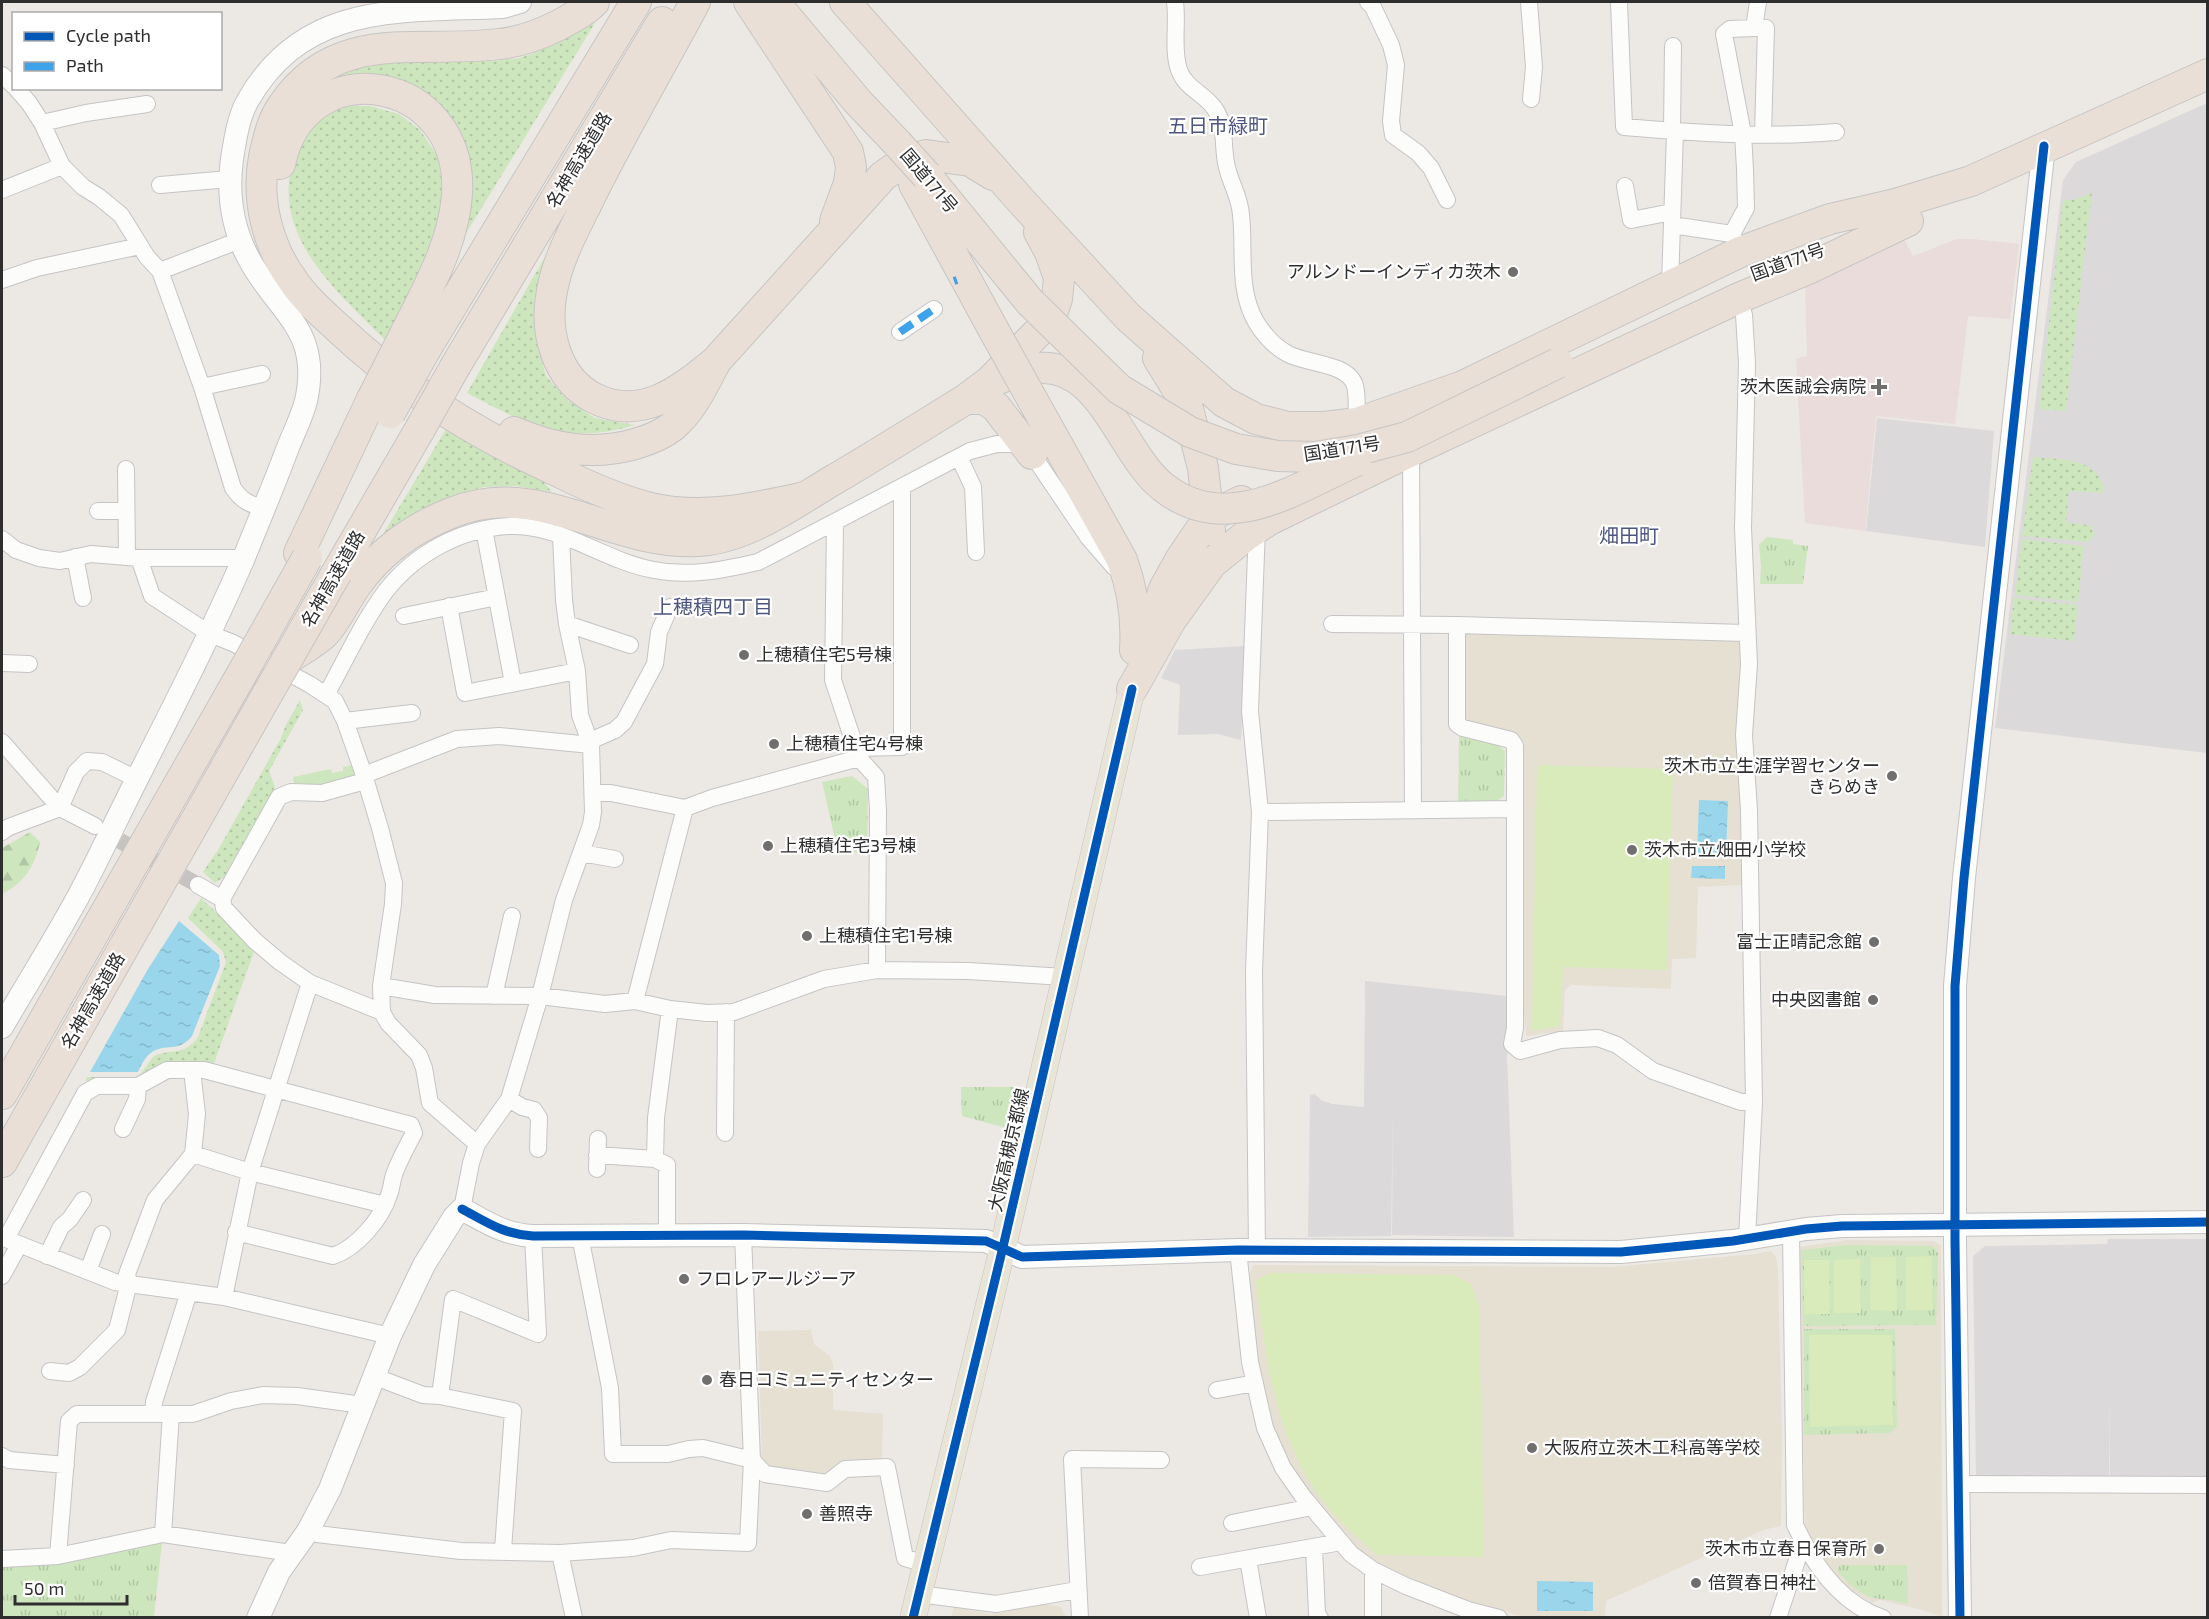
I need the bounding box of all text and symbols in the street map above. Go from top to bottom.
legend [12,12,222,90]
text: Cycle path [66,24,151,46]
text: Path [66,54,104,76]
street label: 名神高速道路 [541,108,615,211]
district label: 五日市緑町 [1168,113,1268,137]
street label: 国道171号 [896,144,963,217]
street label: 国道171号 [1747,237,1828,285]
place label: アルンドーインディカ茨木 [1287,260,1501,282]
marker: アルンドーインディカ茨木 [1506,265,1520,279]
place label: 茨木医誠会病院 [1740,375,1866,397]
marker: 茨木医誠会病院 [1870,378,1888,396]
street label: 国道171号 [1302,431,1382,465]
district label: 畑田町 [1599,523,1659,547]
street label: 名神高速道路 [296,526,369,631]
district label: 上穂積四丁目 [653,594,773,618]
place label: 上穂積住宅5号棟 [756,643,892,665]
marker: 上穂積住宅5号棟 [737,648,751,662]
place label: 上穂積住宅4号棟 [786,732,923,754]
marker: 上穂積住宅4号棟 [767,737,781,751]
place label: 茨木市立生涯学習センター きらめき [1664,754,1880,797]
marker: 茨木市立生涯学習センター きらめき [1885,769,1899,783]
place label: 上穂積住宅3号棟 [780,834,916,856]
place label: 茨木市立畑田小学校 [1644,838,1806,860]
marker: 上穂積住宅3号棟 [761,839,775,853]
marker: 茨木市立畑田小学校 [1625,843,1639,857]
place label: 上穂積住宅1号棟 [819,924,952,946]
marker: 上穂積住宅1号棟 [800,929,814,943]
place label: 富士正晴記念館 [1736,930,1862,952]
marker: 富士正晴記念館 [1867,935,1881,949]
street label: 名神高速道路 [56,948,129,1053]
place label: 中央図書館 [1771,988,1861,1010]
marker: 中央図書館 [1866,993,1880,1007]
street label: 大阪高槻京都線 [983,1086,1033,1214]
place label: フロレアールジーア [696,1267,856,1289]
marker: フロレアールジーア [677,1272,691,1286]
place label: 春日コミュニティセンター [719,1368,934,1390]
marker: 春日コミュニティセンター [700,1373,714,1387]
place label: 大阪府立茨木工科高等学校 [1544,1436,1760,1458]
marker: 大阪府立茨木工科高等学校 [1525,1441,1539,1455]
place label: 善照寺 [819,1502,873,1524]
marker: 善照寺 [800,1507,814,1521]
place label: 茨木市立春日保育所 [1705,1537,1867,1559]
marker: 茨木市立春日保育所 [1872,1542,1886,1556]
scale bar [15,1568,128,1606]
place label: 倍賀春日神社 [1708,1571,1816,1593]
marker: 倍賀春日神社 [1689,1576,1703,1590]
text: 50 m [24,1577,64,1599]

